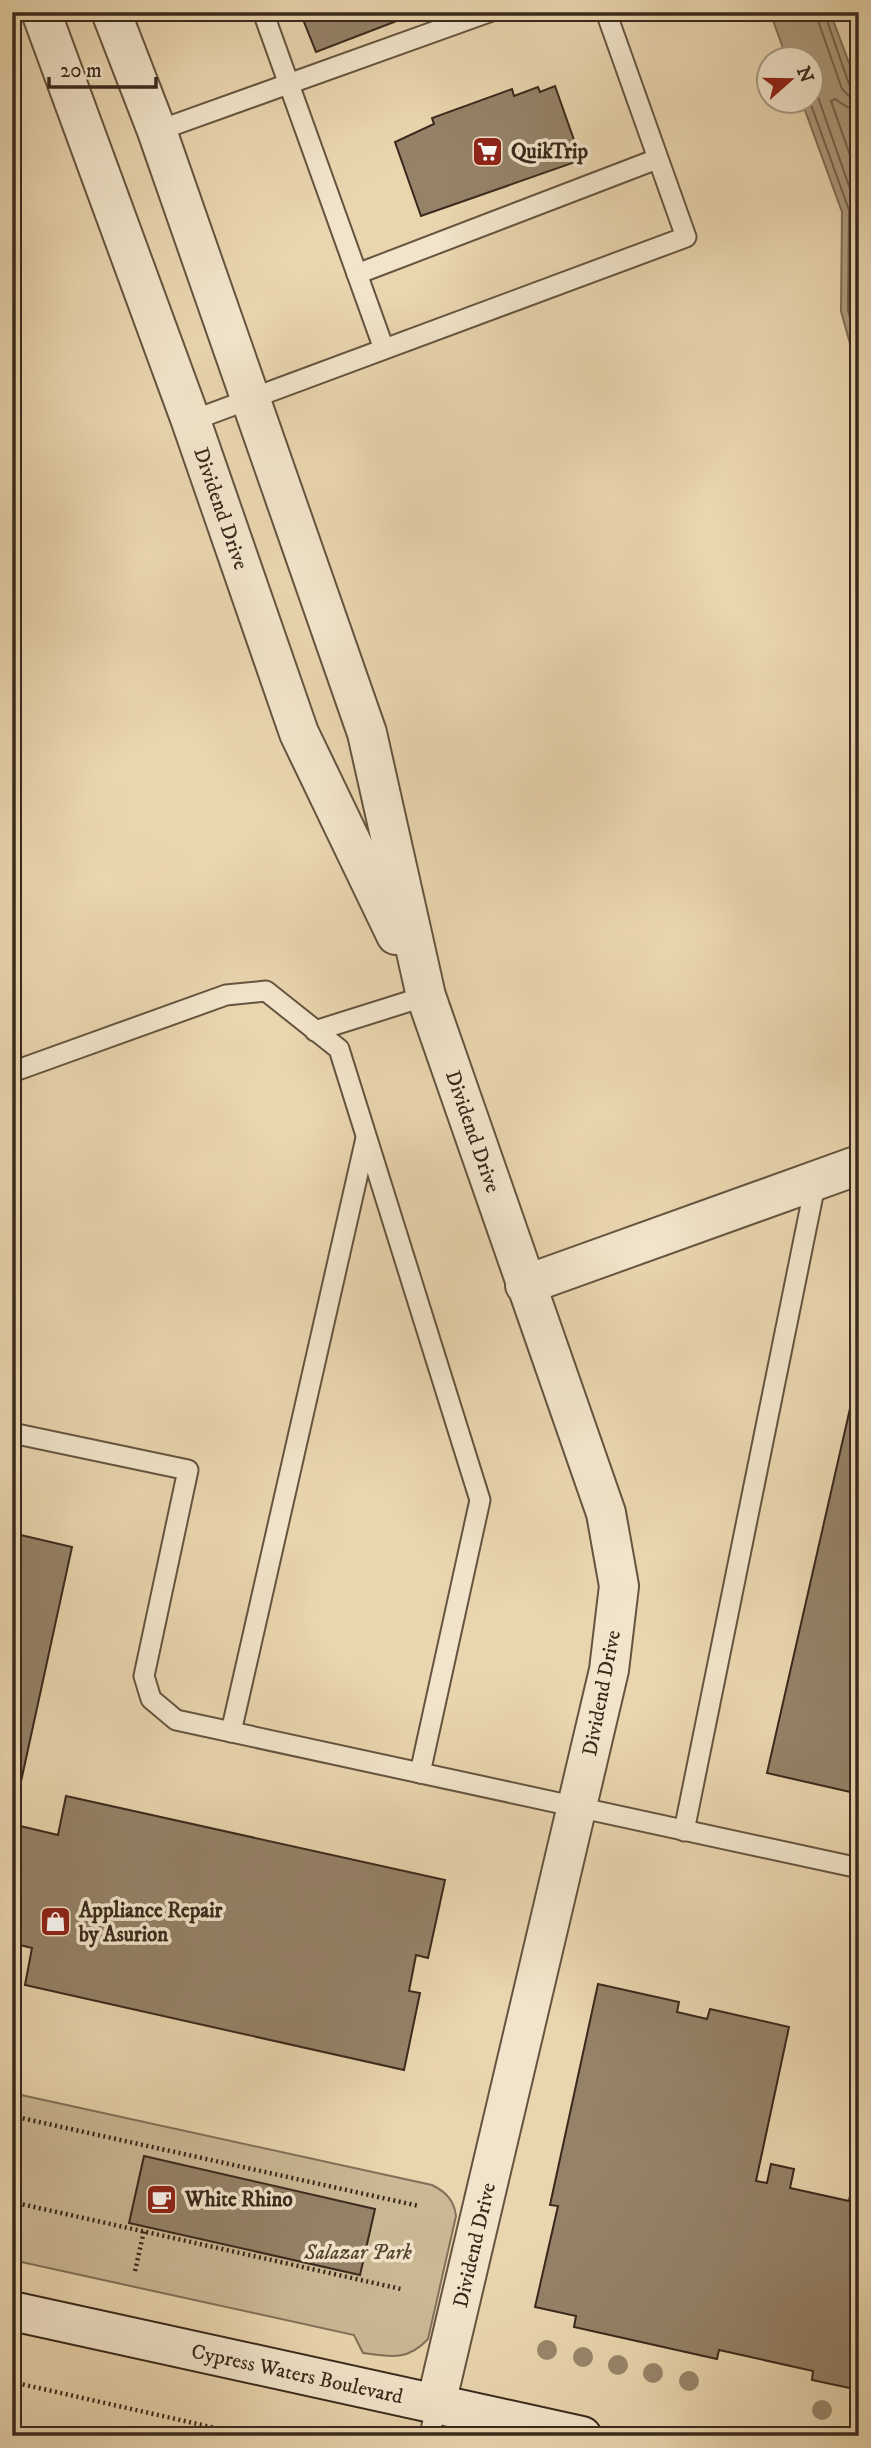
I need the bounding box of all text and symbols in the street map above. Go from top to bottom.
scale bar [49,46,156,90]
north arrow [756,46,826,116]
text: 20 m [60,58,102,84]
text: N [791,63,818,86]
supermarket icon: QuikTrip [471,134,505,168]
place label: QuikTrip [511,139,589,165]
street label: Dividend Drive [187,444,254,573]
street label: Dividend Drive [439,1067,506,1197]
street label: Dividend Drive [577,1628,627,1758]
place label: Appliance Repair by Asurion [78,1898,224,1948]
shop icon: Appliance Repair by Asurion [39,1905,73,1939]
street label: Dividend Drive [448,2180,502,2310]
cafe icon: White Rhino [145,2182,179,2216]
place label: White Rhino [184,2187,293,2213]
park label: Salazar Park [303,2240,412,2266]
street label: Cypress Waters Boulevard [189,2339,406,2410]

